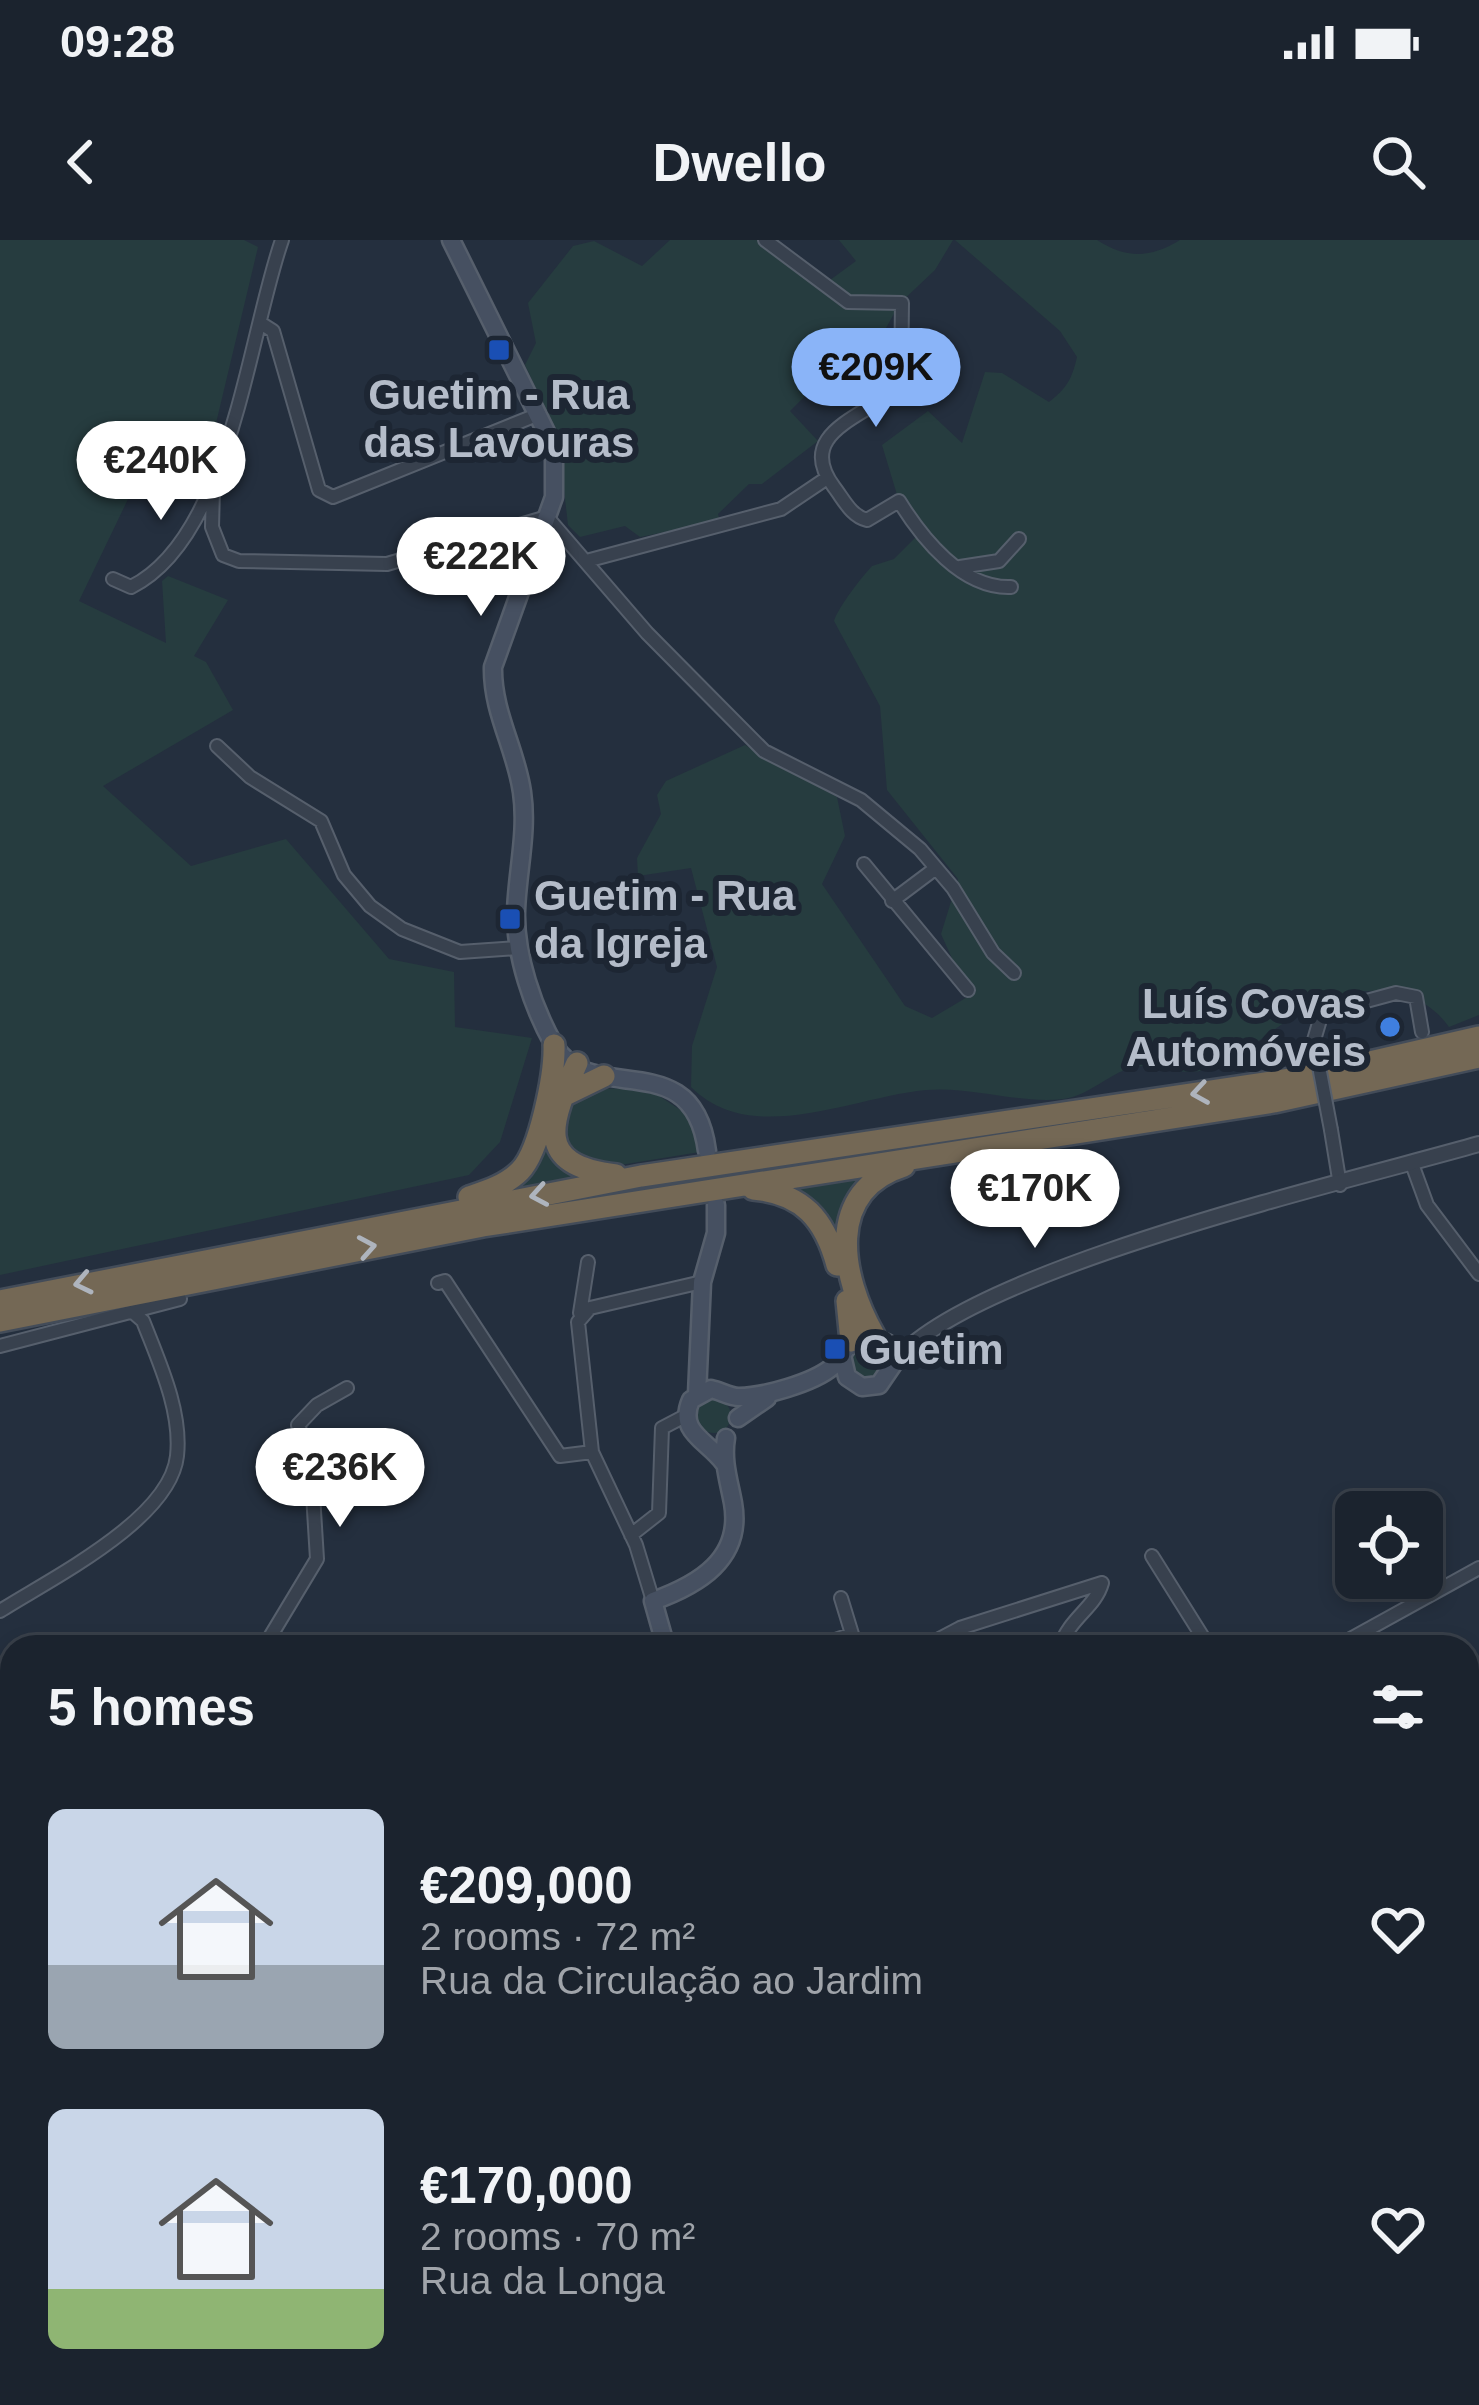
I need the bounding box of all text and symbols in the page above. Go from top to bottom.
text: 09:28 [60,16,175,67]
icon: back [48,129,114,195]
icon: search [1365,129,1431,195]
text: Dwello [652,132,827,192]
pin: €209K [792,328,960,430]
marker: Guetim - Rua das Lavouras [486,337,512,363]
text: €209K [819,345,933,388]
place label: Guetim - Rua das Lavouras [364,371,634,466]
pin: €240K [77,421,245,523]
text: €240K [104,438,218,481]
pin: €222K [397,517,565,619]
text: €222K [424,534,538,577]
place label: Guetim - Rua da Igreja [534,872,796,967]
marker: Guetim - Rua da Igreja [497,906,523,932]
place label: Luís Covas Automóveis [1126,980,1366,1075]
marker: Luís Covas Automóveis [1377,1014,1403,1040]
one-way arrow [1190,1079,1210,1105]
pin: €170K [951,1149,1119,1251]
text: €170K [978,1166,1092,1209]
one-way arrow [529,1182,549,1207]
one-way arrow [357,1235,377,1260]
one-way arrow [73,1269,93,1295]
place label: Guetim [859,1326,1004,1373]
marker: Guetim [822,1336,848,1362]
pin: €236K [256,1428,424,1530]
text: €236K [283,1445,397,1488]
map controls [1335,1491,1443,1599]
button: locate [1335,1491,1443,1599]
icon: filters [1365,1674,1431,1740]
text: 5 homes [48,1679,255,1736]
icon: home [144,1857,288,2001]
text: €209,000 [420,1857,633,1914]
icon: heart [1365,1896,1431,1962]
text: 2 rooms · 72 m² [420,1915,695,1958]
text: Rua da Circulação ao Jardim [420,1959,923,2002]
icon: home [144,2157,288,2301]
text: €170,000 [420,2157,633,2214]
icon: heart [1365,2196,1431,2262]
text: 2 rooms · 70 m² [420,2215,695,2258]
text: Rua da Longa [420,2259,665,2302]

